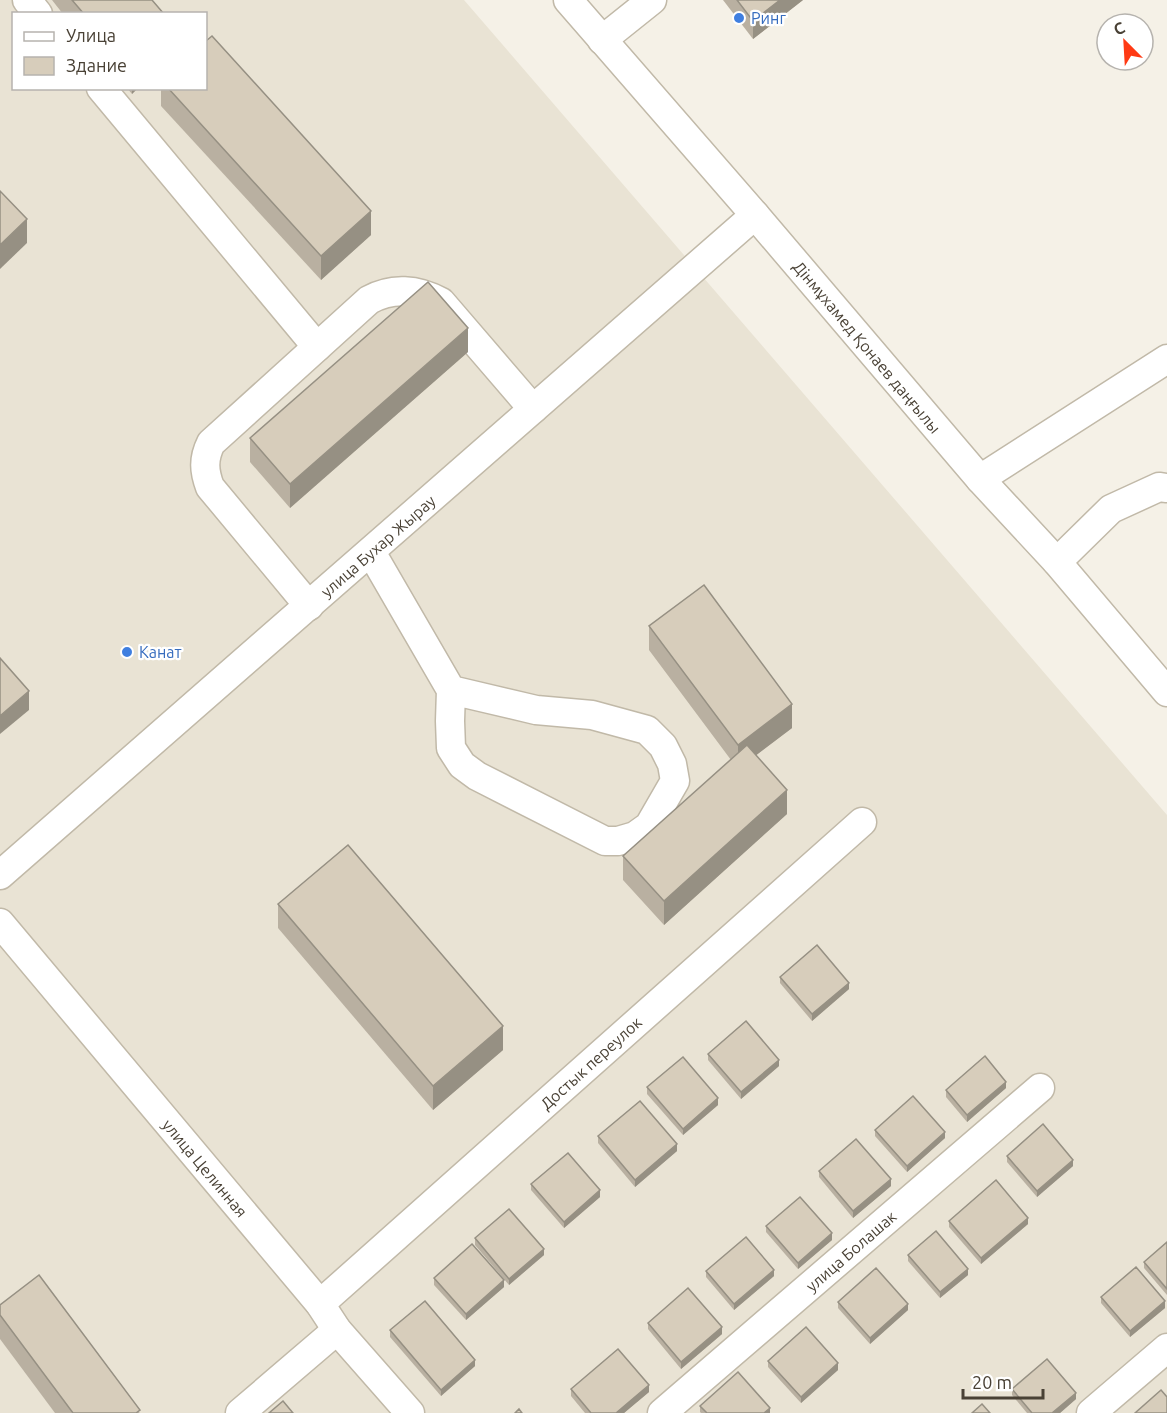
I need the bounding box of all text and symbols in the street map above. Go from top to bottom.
place label: Ринг [751,9,786,27]
marker: Ринг [732,11,746,25]
legend [12,12,207,90]
north arrow [1095,12,1155,72]
text: С [1111,18,1127,39]
text: Улица [66,25,116,45]
text: Здание [66,55,127,75]
street label: Дінмұхамед Қонаев даңғылы [790,257,944,437]
street label: улица Бухар Жырау [317,491,439,601]
place label: Канат [139,643,182,661]
marker: Канат [120,645,134,659]
street label: Достык переулок [537,1013,645,1113]
street label: улица Целинная [159,1116,251,1220]
street label: улица Болашак [802,1207,900,1295]
scale bar [963,1362,1042,1400]
text: 20 m [972,1372,1012,1392]

